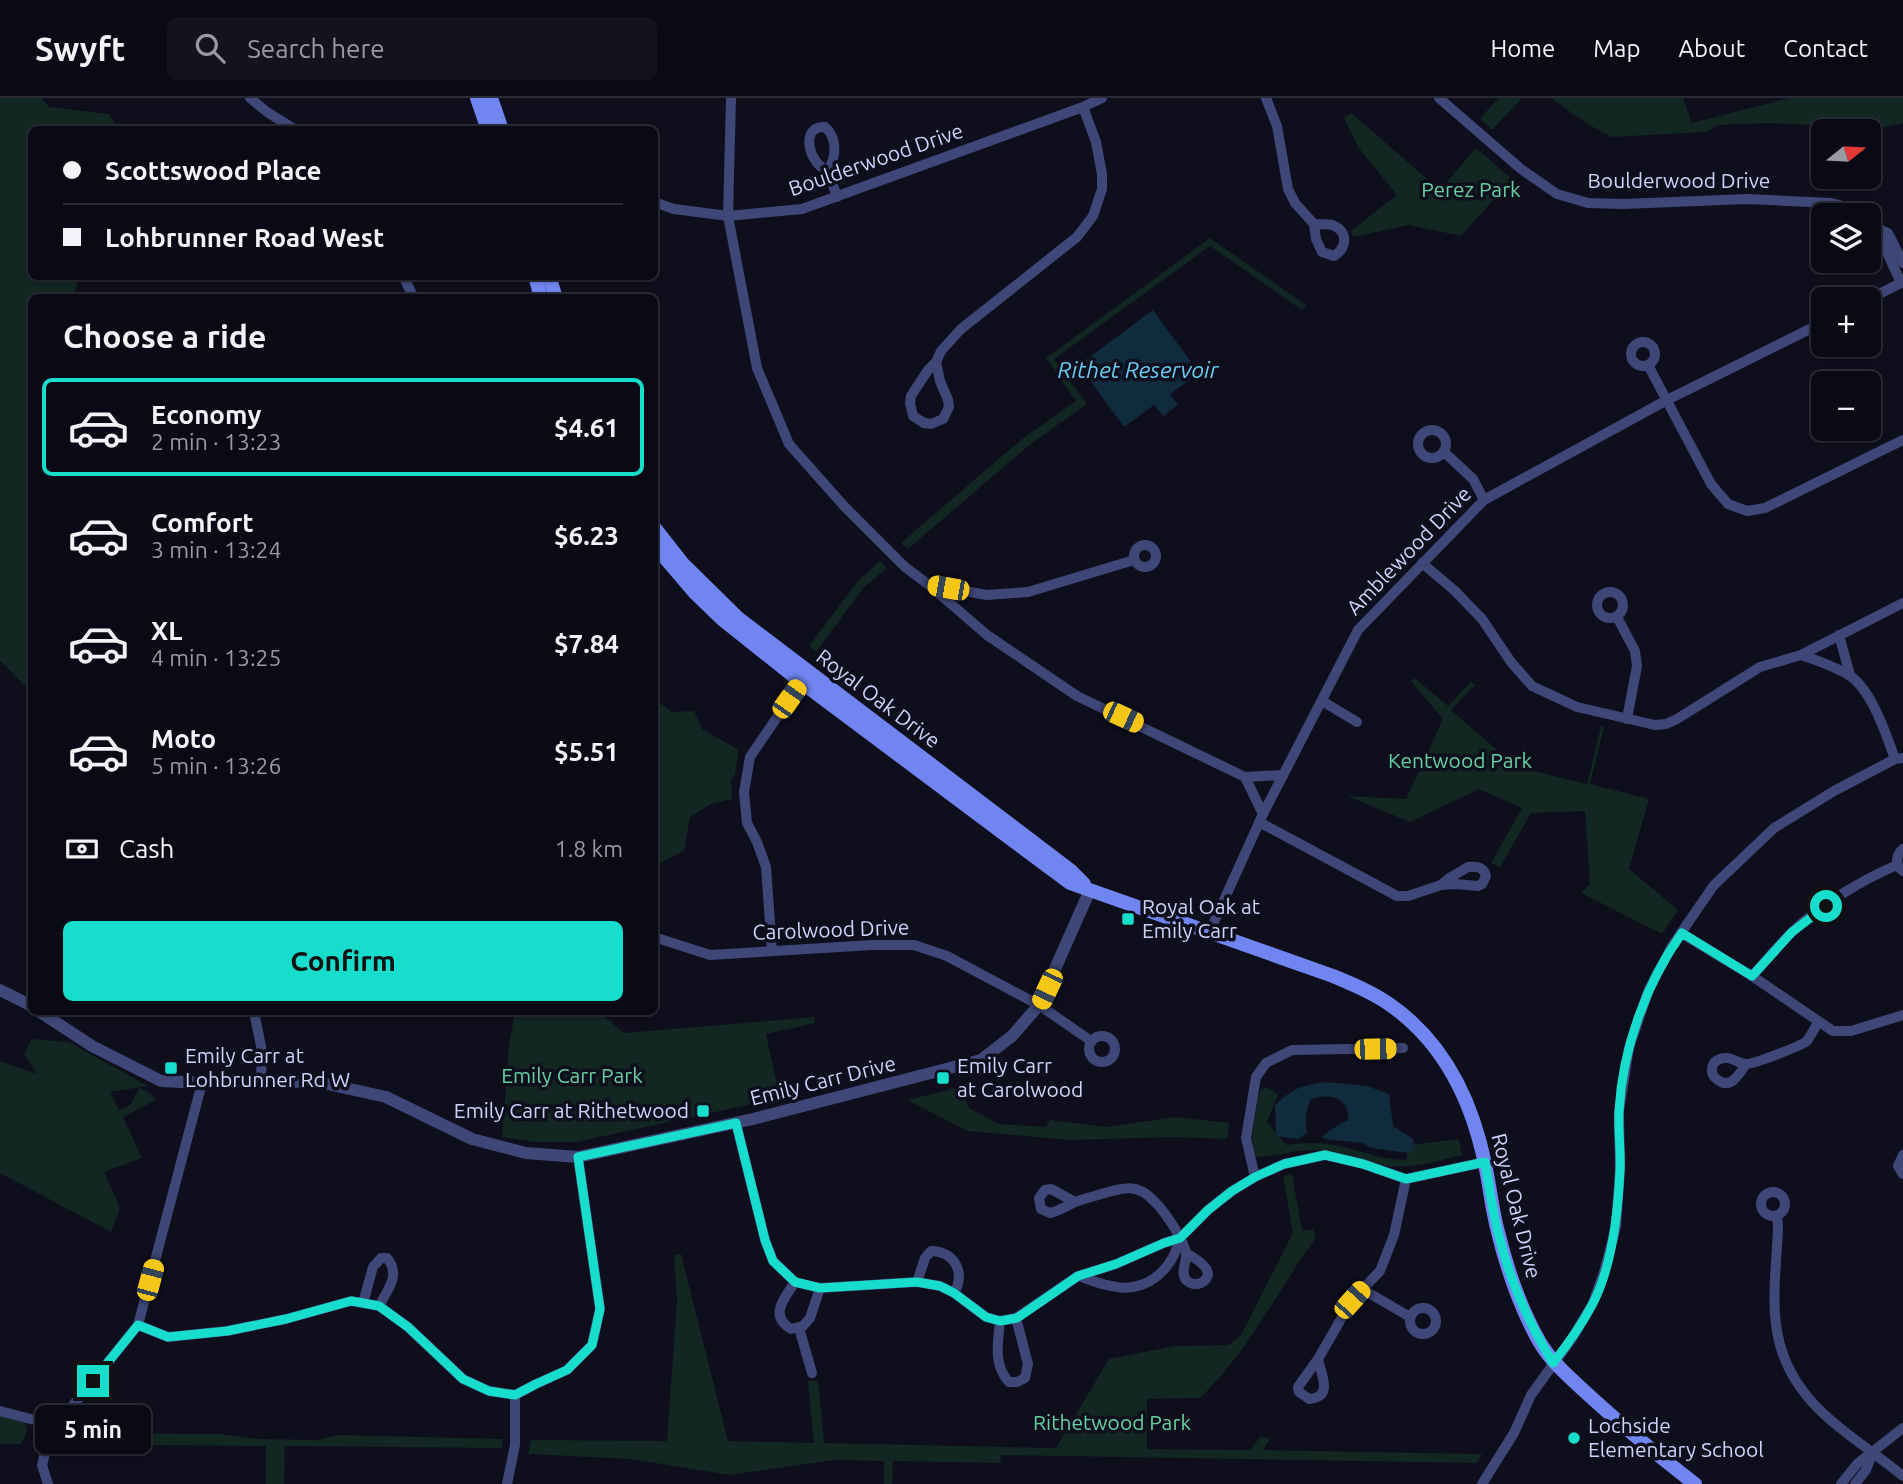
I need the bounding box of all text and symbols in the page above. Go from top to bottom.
search box [167,17,657,80]
icon: search [191,29,229,67]
text: Swyft [35,30,125,67]
text: Search here [247,34,385,63]
text: Home [1490,35,1555,62]
text: Map [1593,35,1640,62]
text: About [1678,35,1745,62]
text: Contact [1783,35,1868,62]
street label: Boulderwood Drive [785,118,966,200]
north arrow [1811,119,1881,189]
map controls [1811,119,1881,441]
text: Scottswood Place [105,156,322,185]
street label: Boulderwood Drive [1588,168,1770,192]
park label: Perez Park [1421,177,1521,201]
button: layers [1811,203,1881,273]
text: Lohbrunner Road West [105,223,384,252]
button: + [1811,287,1881,357]
text: Choose a ride [63,318,266,354]
water label: Rithet Reservoir [1058,357,1220,382]
button: − [1811,371,1881,441]
icon: car [67,396,130,459]
text: Economy [151,400,261,429]
text: $4.61 [554,413,619,442]
text: 2 min · 13:23 [151,429,282,454]
street label: Amblewood Drive [1341,481,1476,619]
icon: car [67,504,130,567]
text: Comfort [151,508,254,537]
text: $6.23 [554,521,619,550]
text: 3 min · 13:24 [151,537,282,562]
car [926,574,971,602]
icon: car [67,612,130,675]
text: XL [151,616,182,645]
text: $7.84 [554,629,619,658]
street label: Royal Oak Drive [812,644,945,753]
text: 4 min · 13:25 [151,645,282,670]
car [769,676,810,722]
car [1100,699,1147,735]
icon: car [67,720,130,783]
text: Moto [151,724,216,753]
text: $5.51 [554,737,619,766]
park label: Kentwood Park [1388,748,1532,772]
text: 5 min · 13:26 [151,753,282,778]
icon: cash [63,830,101,868]
text: Cash [119,834,174,863]
text: 1.8 km [555,836,623,861]
route start [1810,890,1842,922]
place label: Royal Oak at Emily Carr [1142,894,1260,942]
marker: Royal Oak at Emily Carr [1120,911,1136,927]
street label: Carolwood Drive [752,914,910,944]
button: Confirm [63,921,623,1001]
car [1029,966,1066,1012]
car [1354,1038,1397,1060]
place label: Emily Carr at Lohbrunner Rd W [185,1043,350,1091]
street label: Emily Carr Drive [747,1050,898,1110]
place label: Emily Carr at Carolwood [957,1053,1083,1101]
marker: Emily Carr at Lohbrunner Rd W [163,1060,179,1076]
park label: Emily Carr Park [501,1063,643,1087]
marker: Emily Carr at Carolwood [935,1070,951,1086]
place label: Emily Carr at Rithetwood [454,1098,689,1122]
marker: Emily Carr at Rithetwood [695,1103,711,1119]
street label: Royal Oak Drive [1487,1131,1547,1281]
car [135,1257,166,1303]
car [1331,1277,1374,1323]
route end [77,1365,109,1397]
callout: 5 min [35,1406,151,1454]
park label: Rithetwood Park [1033,1410,1191,1434]
place label: Lochside Elementary School [1588,1413,1764,1461]
text: 5 min [64,1417,122,1442]
marker: Lochside Elementary School [1566,1430,1582,1446]

